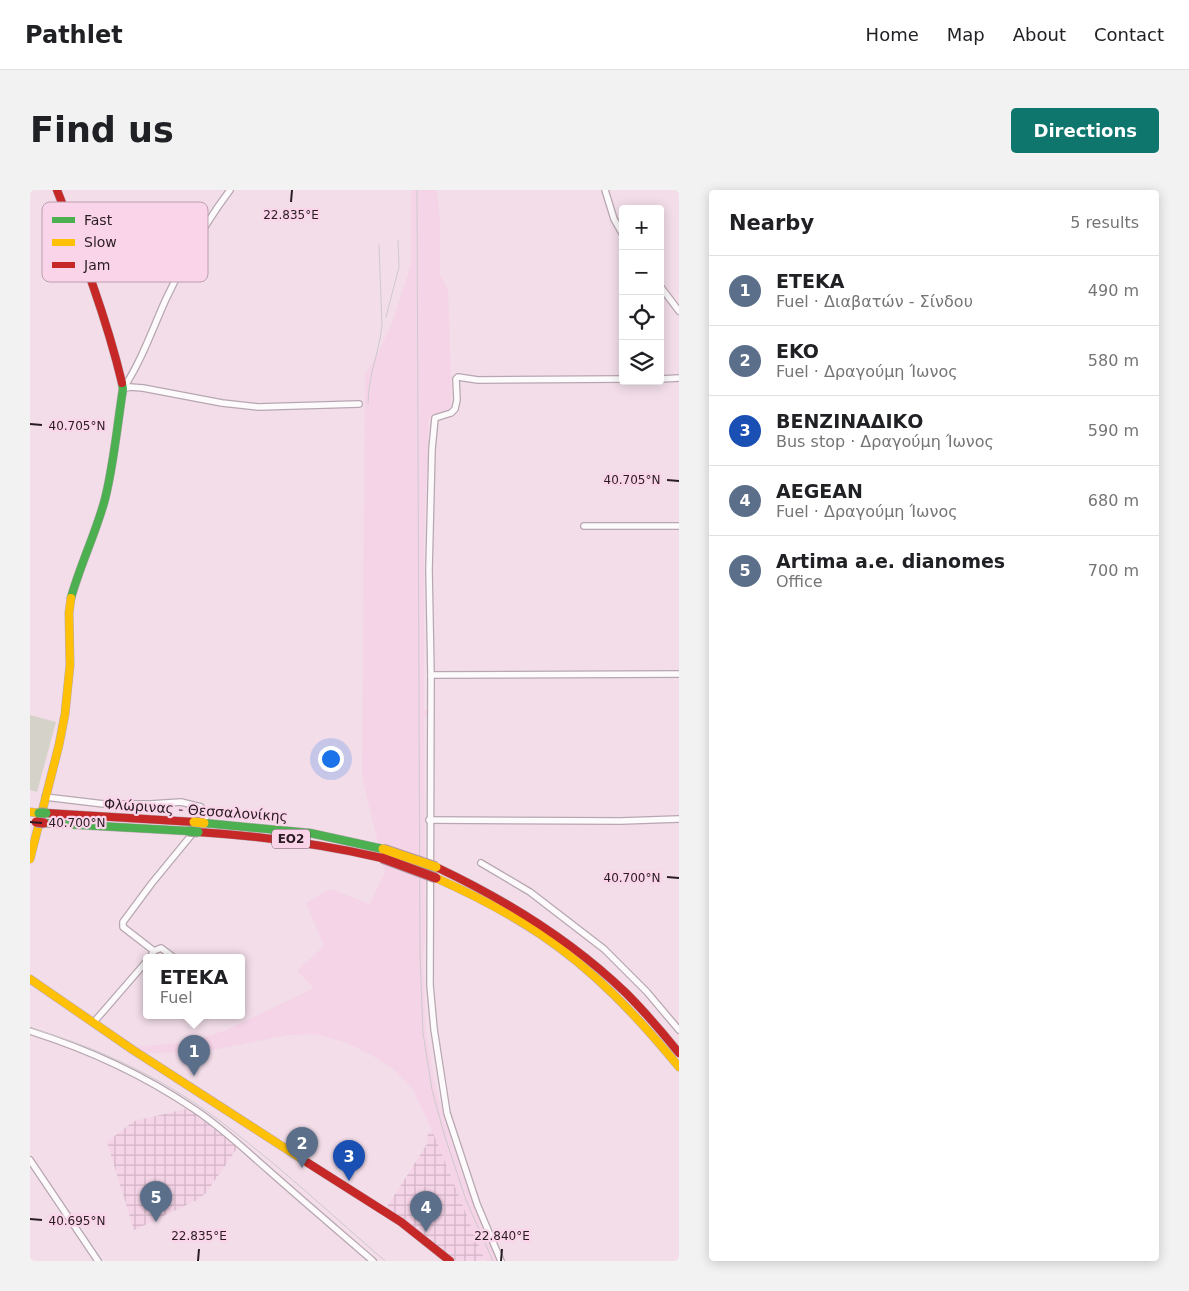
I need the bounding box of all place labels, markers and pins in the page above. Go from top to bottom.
pin: 1 [178,1035,210,1076]
pin: 2 [286,1127,318,1168]
pin: 3 [333,1140,365,1181]
pin: 5 [140,1181,172,1222]
pin: 4 [410,1191,442,1232]

